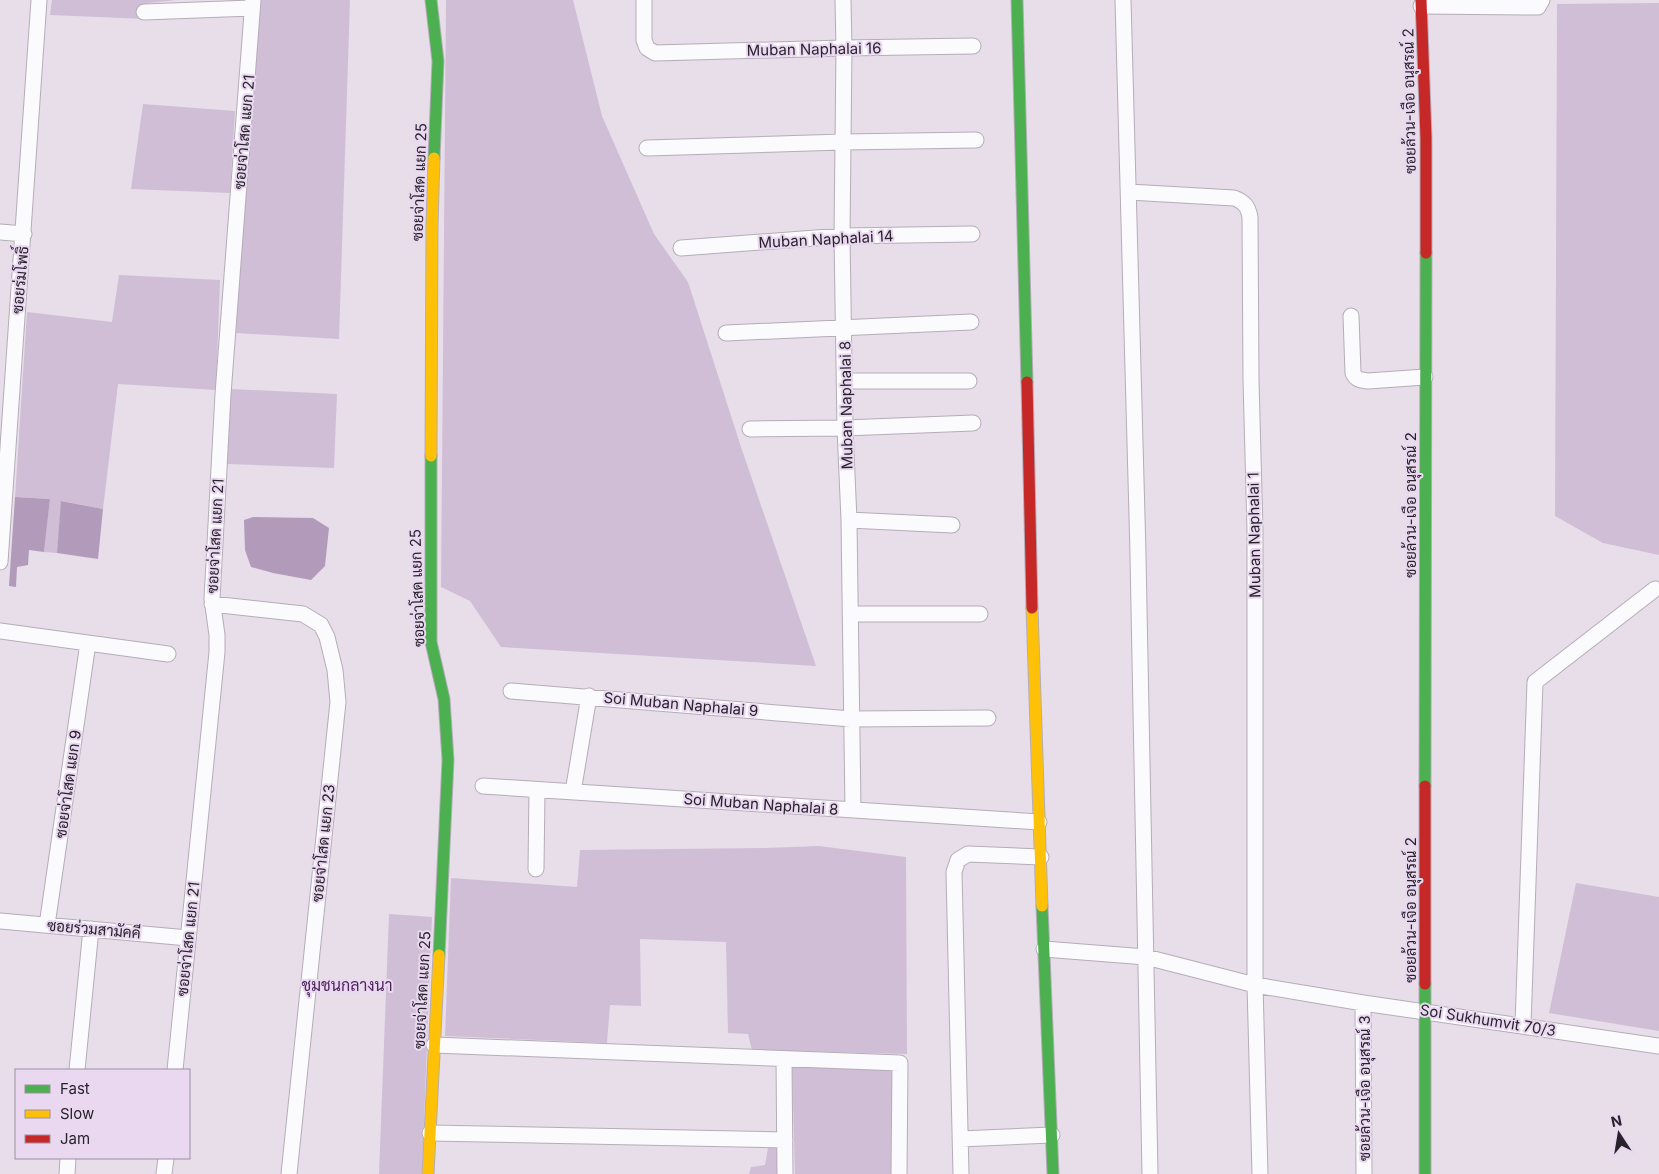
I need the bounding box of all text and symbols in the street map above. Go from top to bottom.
street label: ซอยล้วน-เจือ อนุสรณ์ 2 [1398,28,1422,174]
street label: Muban Naphalai 16 [746,38,882,60]
street label: ซอยจ่าโสด แยก 21 [230,74,258,190]
street label: ซอยจ่าโสด แยก 25 [407,123,431,241]
street label: Muban Naphalai 14 [758,226,894,252]
street label: ซอยร่มโพธิ์ [2,245,32,315]
street label: Muban Naphalai 8 [835,341,857,469]
street label: ซอยล้วน-เจือ อนุสรณ์ 2 [1401,432,1422,578]
street label: Muban Naphalai 1 [1243,472,1265,598]
street label: ซอยจ่าโสด แยก 21 [203,478,227,594]
street label: ซอยจ่าโสด แยก 25 [405,529,429,647]
street label: Soi Muban Naphalai 9 [603,688,759,720]
street label: ซอยจ่าโสด แยก 9 [51,729,85,839]
street label: ซอยจ่าโสด แยก 23 [307,783,339,903]
street label: Soi Muban Naphalai 8 [683,789,839,819]
street label: ซอยล้วน-เจือ อนุสรณ์ 2 [1401,837,1422,983]
street label: ซอยจ่าโสด แยก 21 [173,881,203,997]
street label: ซอยร่วมสามัคคี [46,915,142,943]
street label: ซอยจ่าโสด แยก 25 [409,931,435,1049]
district label: ชุมชนกลางนา [302,975,392,997]
street label: Soi Sukhumvit 70/3 [1419,1000,1557,1040]
street label: ซอยล้วน-เจือ อนุสรณ์ 3 [1355,1015,1376,1161]
legend [15,1069,190,1159]
text: Fast [60,1079,90,1098]
text: Slow [60,1104,94,1123]
north arrow [1594,1109,1644,1159]
text: N [1609,1111,1623,1130]
text: Jam [60,1129,90,1148]

